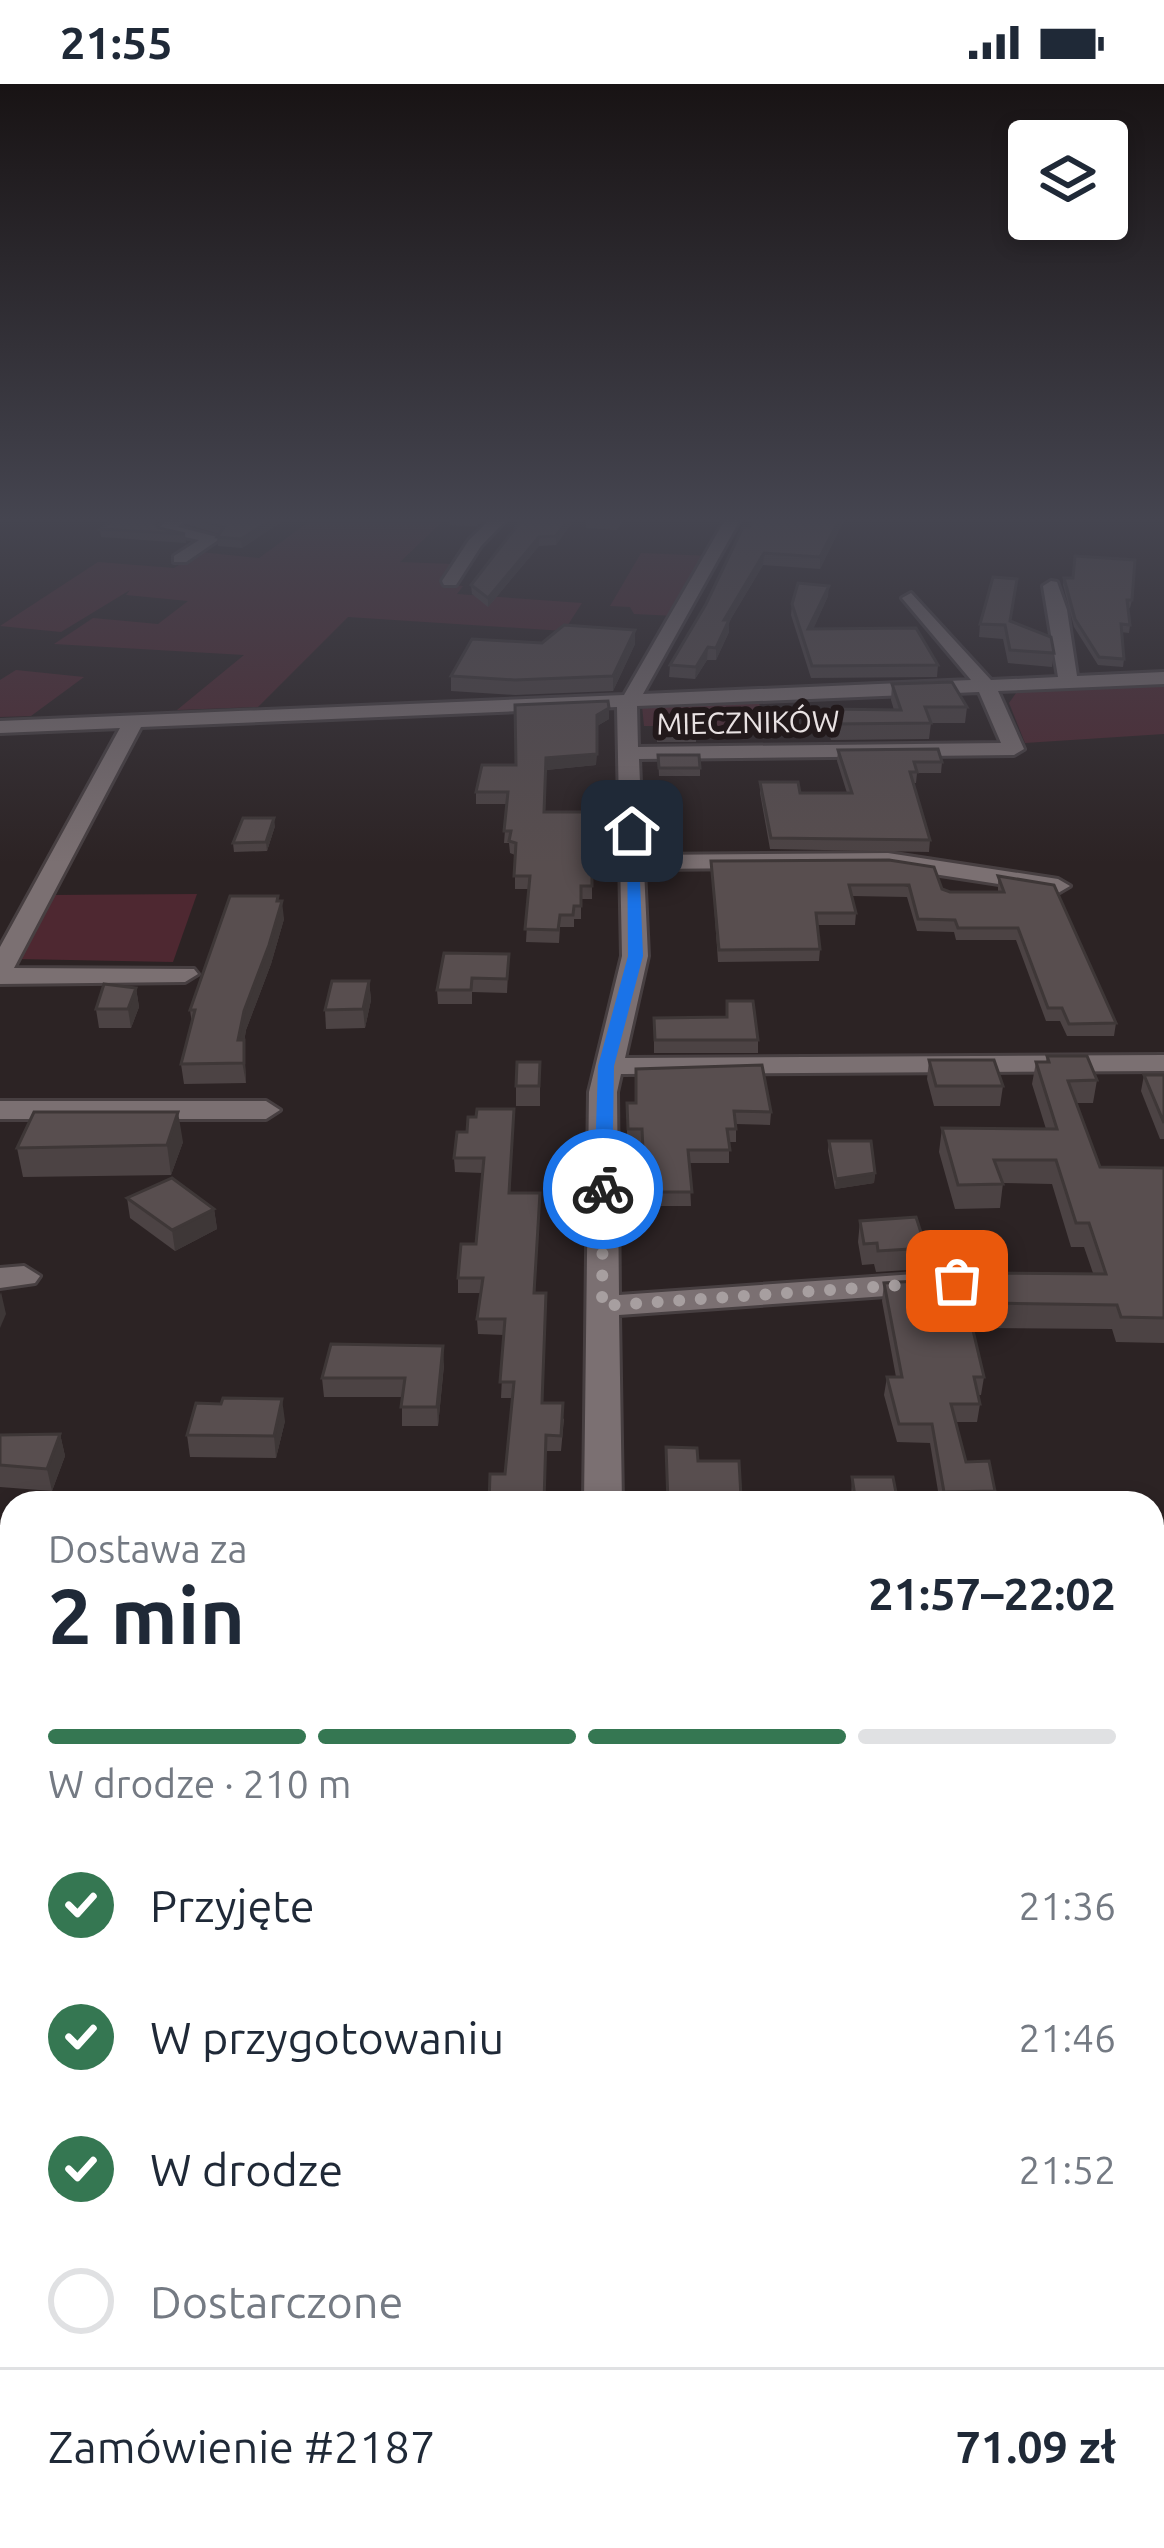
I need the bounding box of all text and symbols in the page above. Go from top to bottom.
text: 21:55 [60,17,173,68]
map controls [1008,120,1128,240]
button: layers [1008,120,1128,240]
street label: MIECZNIKÓW [656,703,840,741]
pin [581,780,683,882]
icon: home [599,798,665,864]
courier [543,1129,663,1249]
icon: bike [570,1156,636,1222]
pin [906,1230,1008,1332]
icon: bag [924,1248,990,1314]
text: Dostawa za [48,1527,248,1570]
text: 21:57–22:02 [868,1568,1116,1619]
text: 2 min [48,1571,245,1659]
text: W drodze · 210 m [48,1762,351,1805]
icon: check [48,1872,114,1938]
text: Przyjęte [150,1880,315,1931]
text: 21:36 [1018,1884,1116,1927]
icon: check [48,2004,114,2070]
text: W przygotowaniu [150,2012,504,2063]
text: 21:46 [1018,2016,1116,2059]
icon: check [48,2136,114,2202]
text: W drodze [150,2144,343,2195]
text: 21:52 [1018,2148,1116,2191]
text: Dostarczone [150,2276,403,2327]
text: Zamówienie #2187 [48,2421,435,2472]
text: 71.09 zł [955,2421,1116,2472]

